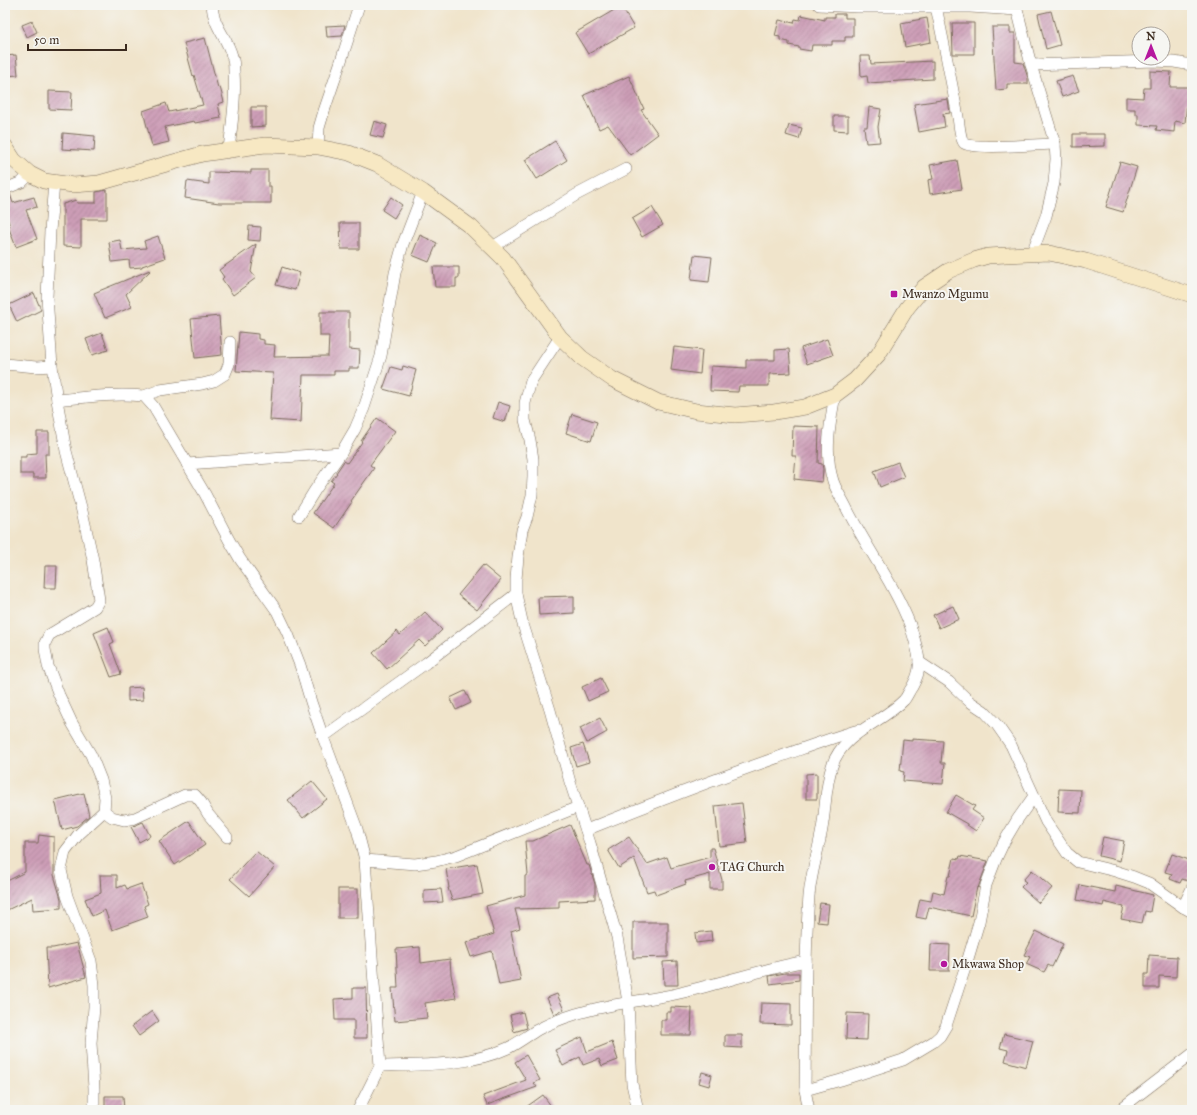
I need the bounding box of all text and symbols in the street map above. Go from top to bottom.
scale bar [28,26,126,52]
north arrow [1131,26,1171,66]
text: N [1146,30,1156,43]
text: 50 m [34,33,59,47]
place label: Mwanzo Mgumu [902,287,989,302]
marker: Mwanzo Mgumu [889,289,899,299]
place label: TAG Church [720,860,785,874]
marker: TAG Church [707,862,717,872]
place label: Mkwawa Shop [952,957,1024,971]
marker: Mkwawa Shop [939,959,949,969]

